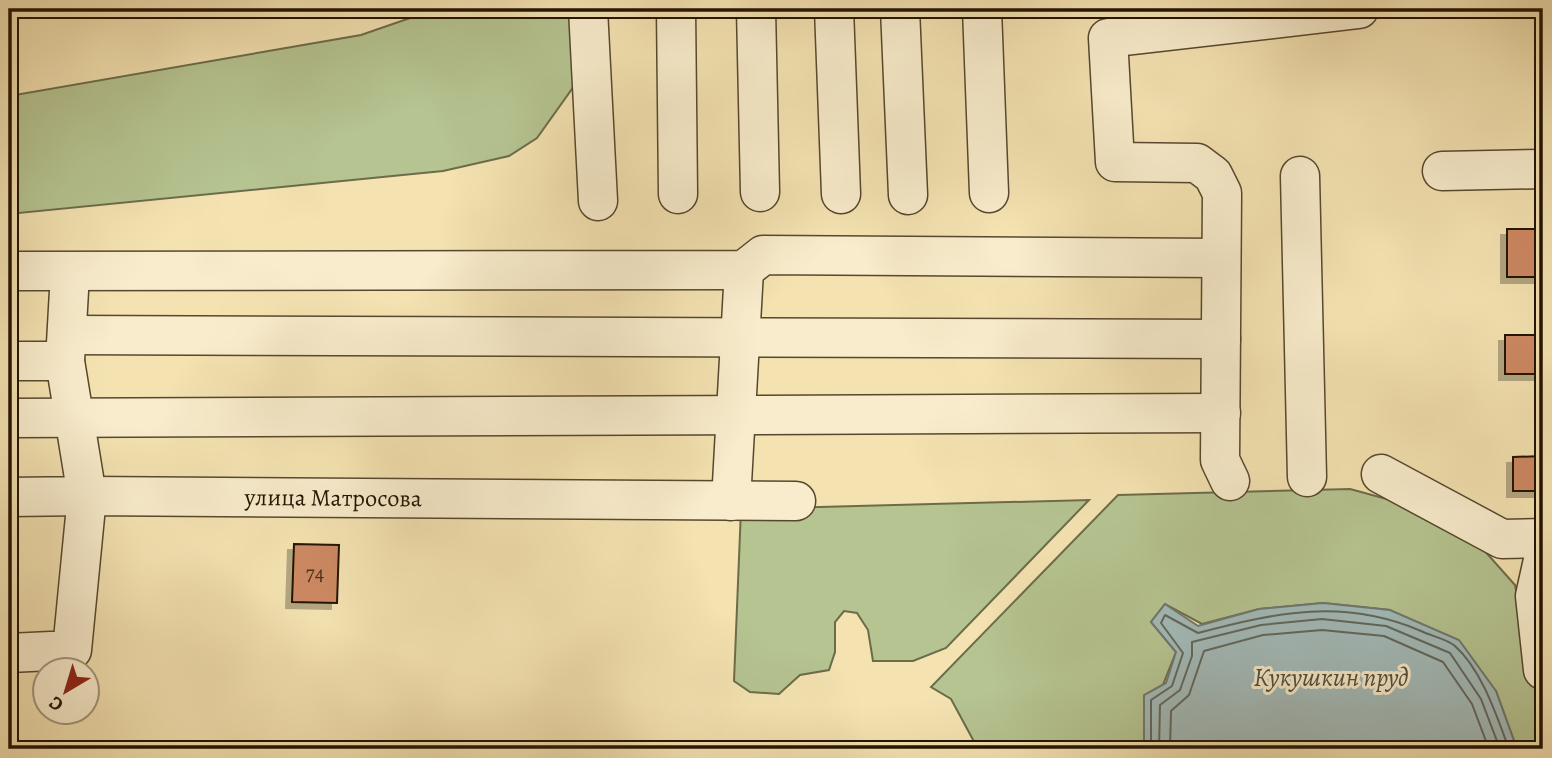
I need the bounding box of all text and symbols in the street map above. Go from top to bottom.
street label: улица Матросова [243,481,422,514]
house number: 74 [306,559,324,587]
north arrow [32,656,102,726]
water label: Кукушкин пруд [1253,660,1409,695]
text: С [44,690,69,717]

